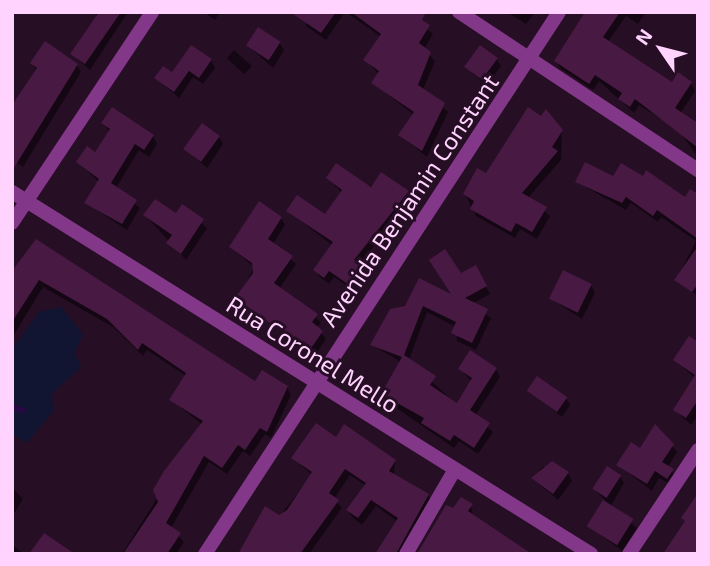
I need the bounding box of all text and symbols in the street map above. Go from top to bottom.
north arrow [626,14,696,84]
text: N [630,24,657,49]
street label: Avenida Benjamin Constant [314,68,504,332]
street label: Rua Coronel Mello [221,289,405,419]

